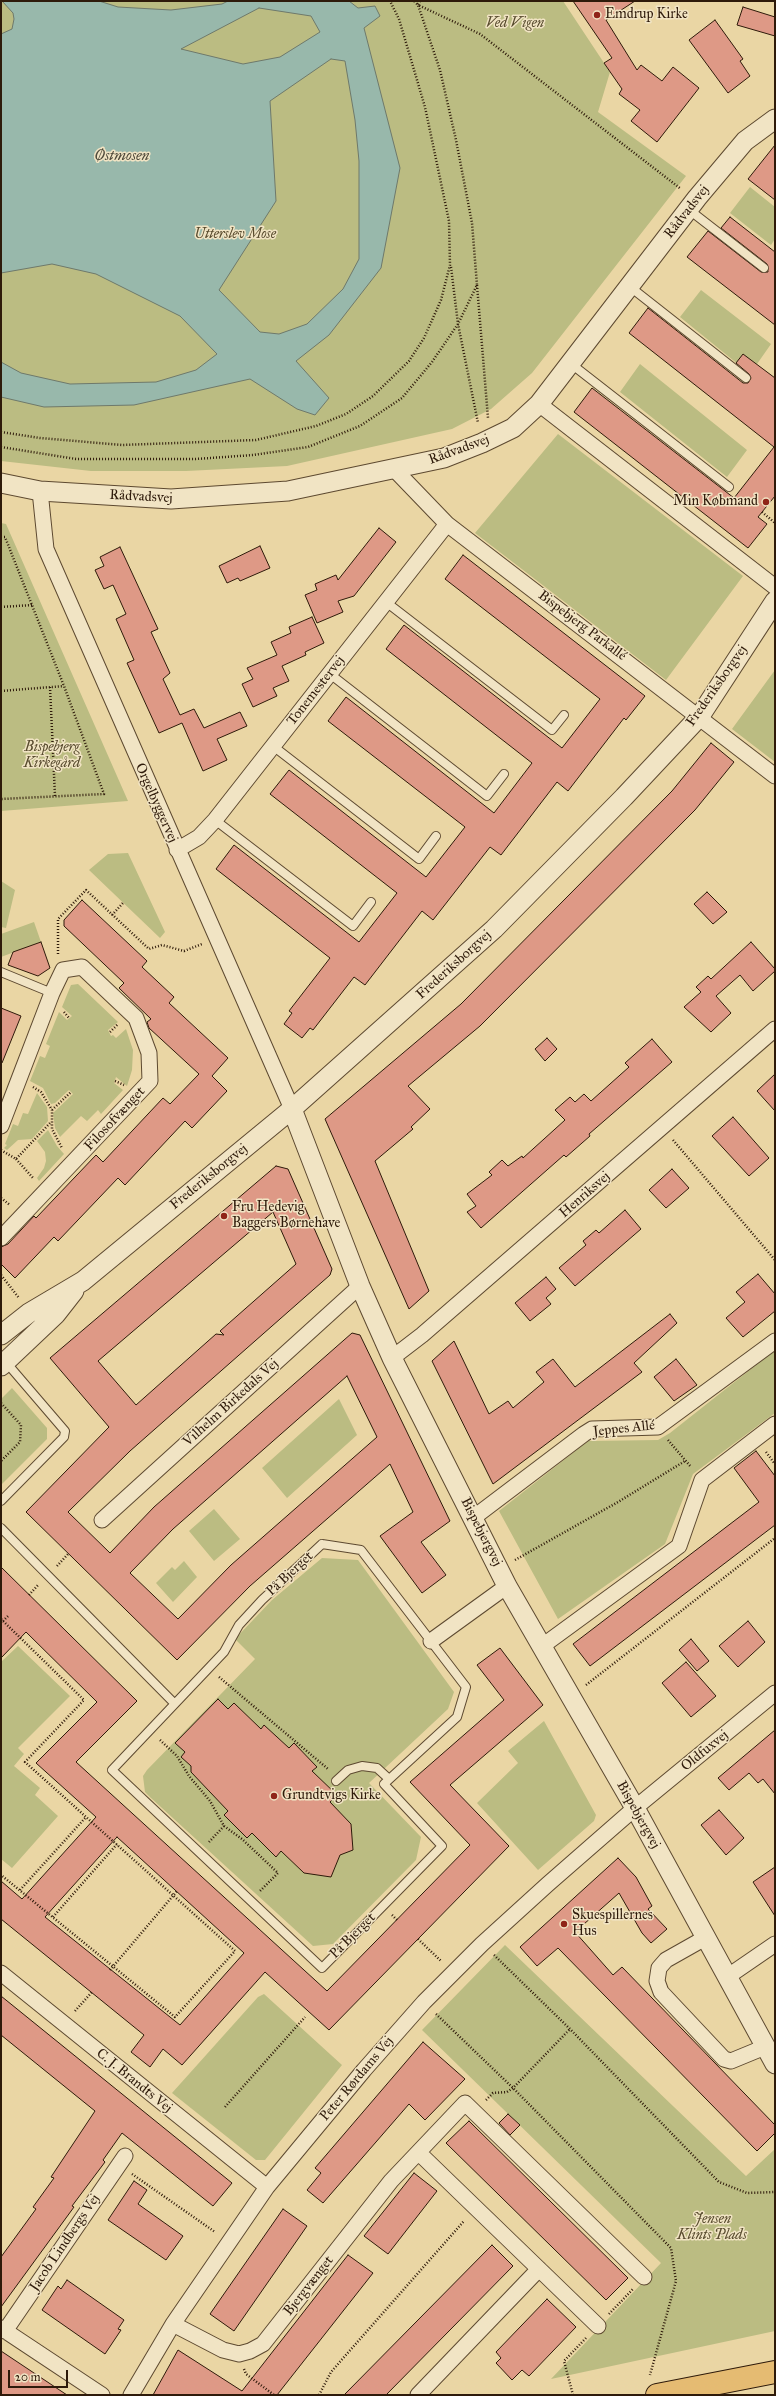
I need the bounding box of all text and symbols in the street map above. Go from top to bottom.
place label: Emdrup Kirke [605,7,688,23]
marker: Emdrup Kirke [592,10,602,20]
park label: Ved Vigen [486,16,544,32]
water label: Østmosen [95,147,149,165]
street label: Rådvadsvej [661,182,713,242]
park label: Utterslev Mose [194,227,276,243]
street label: Rådvadsvej [426,431,492,469]
street label: Rådvadsvej [109,487,173,507]
place label: Min Købmand [673,494,758,510]
marker: Min Købmand [761,497,771,507]
street label: Bispebjerg Parkallé [534,587,630,665]
street label: Frederiksborgvej [683,642,751,730]
street label: Tonemestervej [284,653,348,729]
park label: Bispebjerg Kirkegård [24,740,80,772]
street label: Orgelbyggervej [131,761,181,845]
street label: Frederiksborgvej [413,927,495,1003]
street label: Filosofvænget [81,1083,149,1155]
street label: Frederiksborgvej [167,1141,251,1213]
street label: Henriksvej [556,1168,614,1222]
place label: Fru Hedevig Baggers Børnehave [232,1200,340,1232]
marker: Fru Hedevig Baggers Børnehave [219,1211,229,1221]
street label: Vilhelm Birkedals Vej [180,1356,282,1450]
street label: Jeppes Allé [592,1417,656,1441]
street label: Bispebjergvej [457,1495,505,1569]
street label: På Bjerget [263,1548,317,1600]
street label: Oldfuxvej [678,1727,732,1775]
street label: Bispebjergvej [613,1778,663,1852]
place label: Grundtvigs Kirke [282,1788,381,1804]
marker: Grundtvigs Kirke [269,1791,279,1801]
place label: Skuespillernes Hus [572,1908,653,1940]
street label: På Bjerget [327,1910,379,1962]
marker: Skuespillernes Hus [559,1919,569,1929]
street label: Peter Rørdams Vej [317,2033,397,2125]
street label: C. J. Brandts Vej [93,2045,175,2117]
street label: Jacob Lindbergs Vej [26,2191,104,2295]
park label: Jensen Klints Plads [677,2212,747,2244]
street label: Bjergvænget [280,2253,338,2319]
scale bar [10,2362,70,2388]
text: 20 m [15,2370,41,2384]

